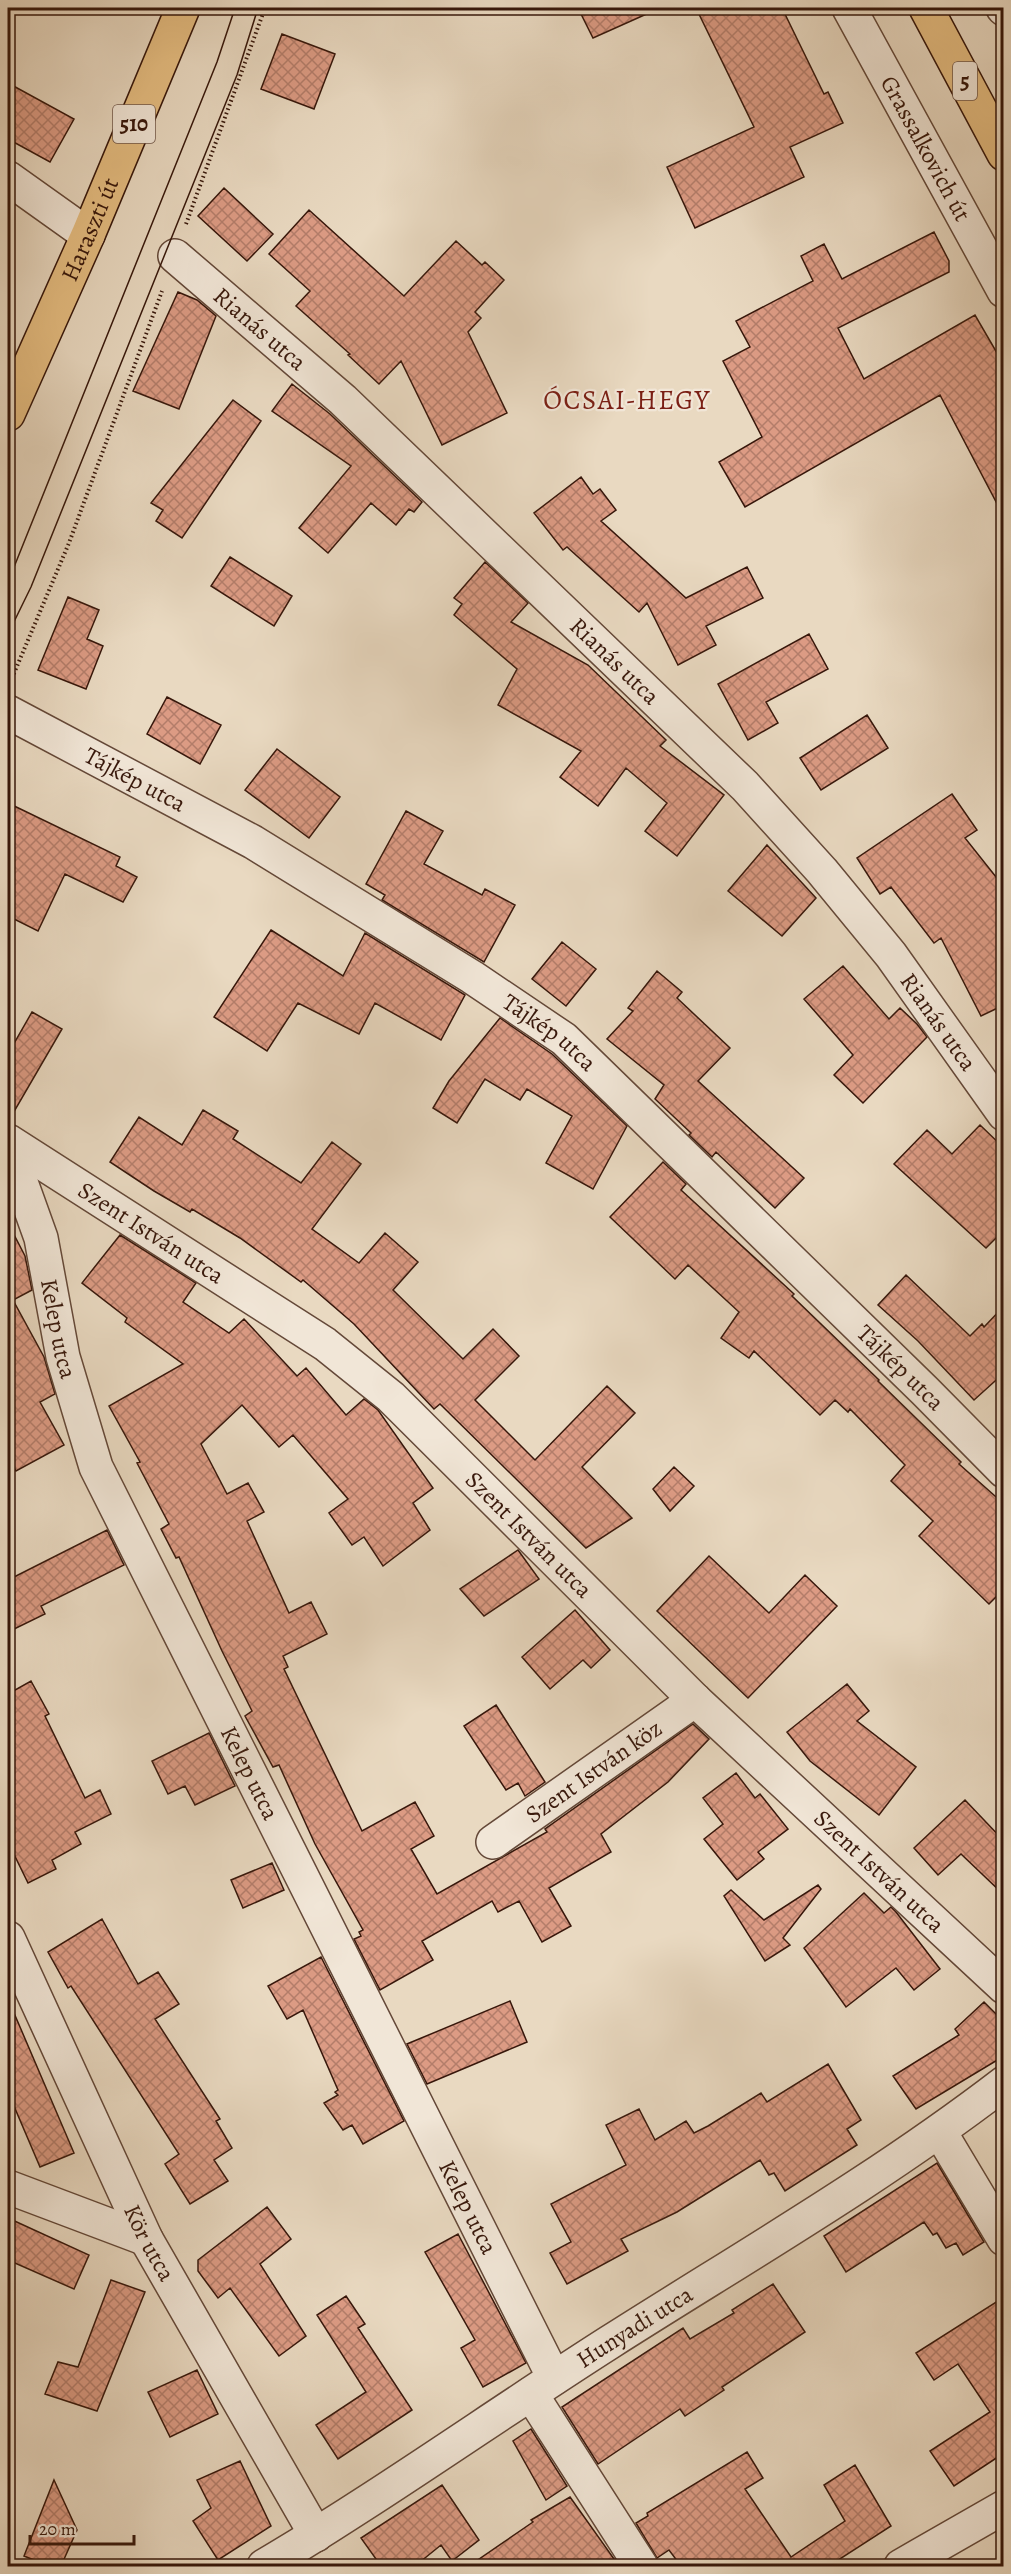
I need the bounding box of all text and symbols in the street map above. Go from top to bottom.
road number: 5 [953,62,977,100]
street label: Grassalkovich út [873,70,979,227]
road number: 510 [113,105,155,143]
street label: Haraszti út [53,173,126,286]
street label: Rianás utca [207,280,314,378]
district label: ÓCSAI-HEGY [543,382,711,418]
street label: Rianás utca [563,610,667,712]
street label: Tájkép utca [79,739,192,820]
street label: Rianás utca [893,966,985,1078]
street label: Tájkép utca [496,986,604,1079]
street label: Szent István utca [72,1174,231,1292]
street label: Kelep utca [33,1276,85,1383]
street label: Tájkép utca [850,1317,952,1418]
street label: Szent István utca [458,1464,600,1606]
street label: Szent István köz [519,1712,668,1830]
street label: Kelep utca [213,1721,287,1826]
street label: Szent István utca [807,1803,952,1941]
street label: Kelep utca [431,2155,505,2260]
street label: Kör utca [116,2199,183,2288]
street label: Hunyadi utca [570,2278,699,2376]
scale bar [30,2508,134,2546]
text: 20 m [39,2517,76,2541]

